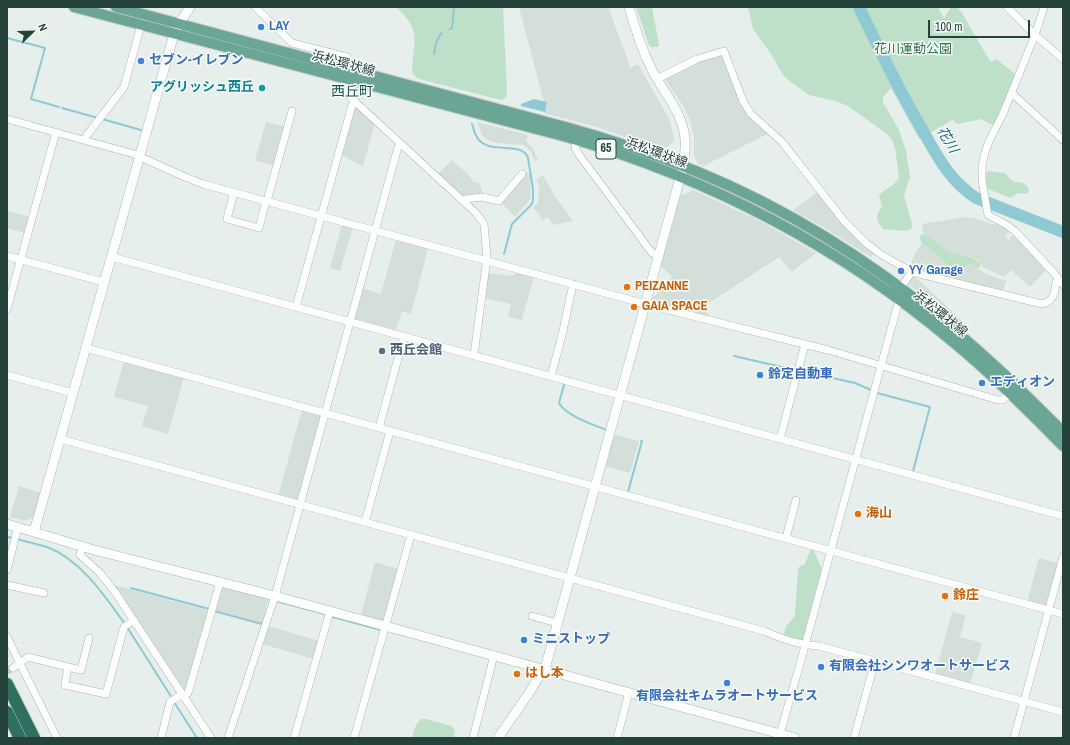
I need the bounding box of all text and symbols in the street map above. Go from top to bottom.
north arrow [12,12,52,52]
scale bar [930,12,1032,38]
place label: LAY [269,19,289,35]
text: 100 m [935,19,962,35]
text: N [35,22,51,33]
marker: LAY [256,22,266,32]
park label: 花川運動公園 [874,42,952,58]
street label: 浜松環状線 [310,48,376,80]
place label: セブン-イレブン [149,53,244,69]
marker: セブン-イレブン [136,56,146,66]
place label: アグリッシュ西丘 [150,80,254,96]
marker: アグリッシュ西丘 [257,83,267,93]
district label: 西丘町 [331,84,373,100]
water label: 花川 [933,124,961,156]
street label: 浜松環状線 [623,135,689,171]
road number: 65 [596,139,616,159]
place label: YY Garage [909,263,963,279]
marker: YY Garage [896,266,906,276]
place label: PEIZANNE [635,279,689,295]
marker: PEIZANNE [622,282,632,292]
street label: 浜松環状線 [910,287,970,341]
place label: GAIA SPACE [642,299,708,315]
marker: GAIA SPACE [629,302,639,312]
place label: 西丘会館 [390,343,442,359]
marker: 西丘会館 [377,346,387,356]
place label: 鈴定自動車 [768,367,833,383]
marker: 鈴定自動車 [755,370,765,380]
place label: エディオン [990,375,1055,391]
marker: エディオン [977,378,987,388]
place label: 海山 [866,506,892,522]
marker: 海山 [853,509,863,519]
place label: 鈴庄 [953,588,979,604]
marker: 鈴庄 [940,591,950,601]
place label: ミニストップ [532,632,610,648]
marker: ミニストップ [519,635,529,645]
place label: 有限会社シンワオートサービス [829,659,1011,675]
marker: 有限会社シンワオートサービス [816,662,826,672]
place label: はし本 [525,666,564,682]
marker: はし本 [512,669,522,679]
marker: 有限会社キムラオートサービス [722,678,732,688]
place label: 有限会社キムラオートサービス [636,689,818,705]

